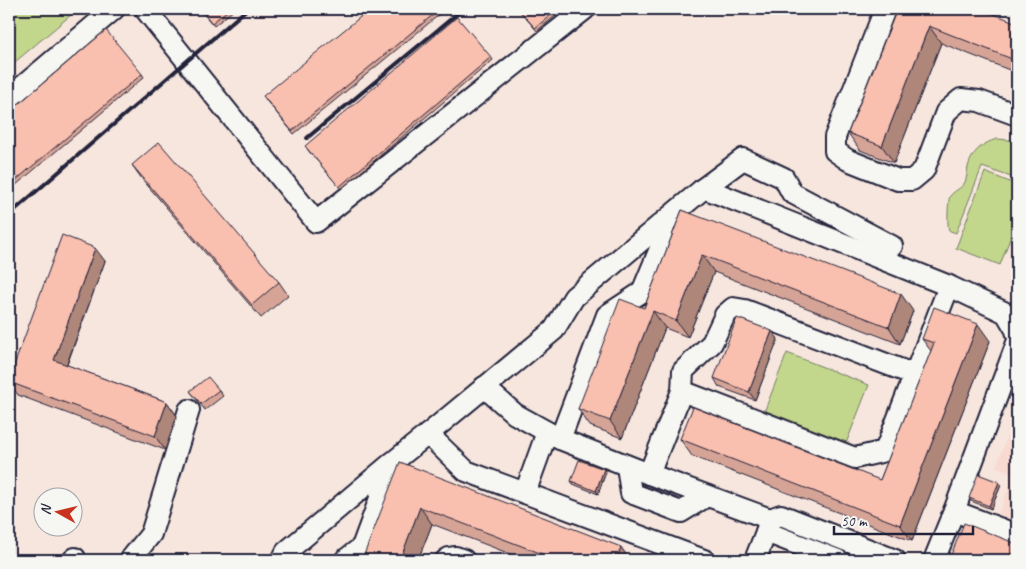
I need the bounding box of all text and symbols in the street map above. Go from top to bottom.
north arrow [32,486,82,536]
text: N [37,502,55,516]
scale bar [834,504,972,536]
text: 50 m [841,512,868,531]

